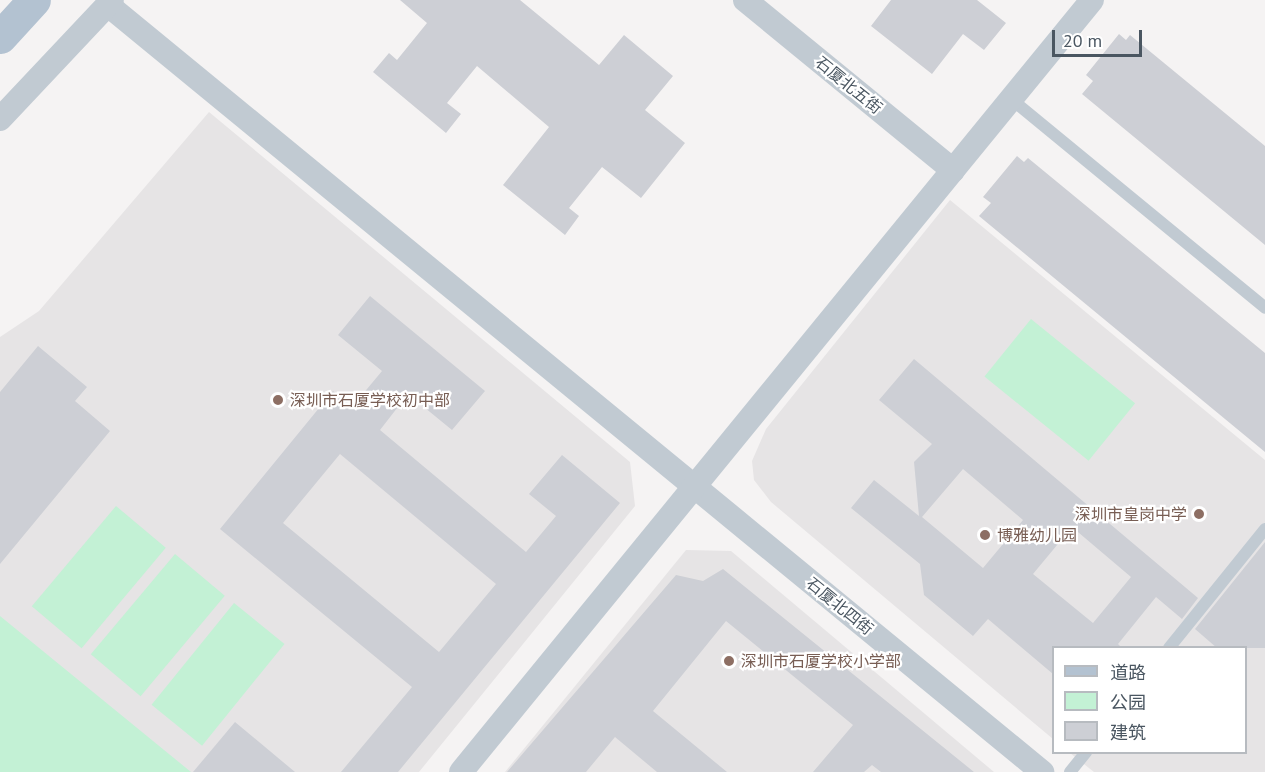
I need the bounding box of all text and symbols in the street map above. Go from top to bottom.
scale bar [1055,18,1145,56]
text: 20 m [1063,29,1102,52]
street label: 石厦北五街 [812,52,886,118]
place label: 深圳市石厦学校初中部 [290,390,450,410]
marker: 深圳市石厦学校初中部 [271,393,285,407]
place label: 深圳市皇岗中学 [1075,504,1187,524]
marker: 深圳市皇岗中学 [1192,507,1206,521]
place label: 博雅幼儿园 [997,525,1077,545]
marker: 博雅幼儿园 [978,528,992,542]
street label: 石厦北四街 [803,573,877,639]
legend [1052,646,1247,754]
place label: 深圳市石厦学校小学部 [741,651,901,671]
marker: 深圳市石厦学校小学部 [722,654,736,668]
text: 道路 [1110,661,1146,684]
text: 公园 [1110,691,1146,714]
text: 建筑 [1110,721,1146,744]

